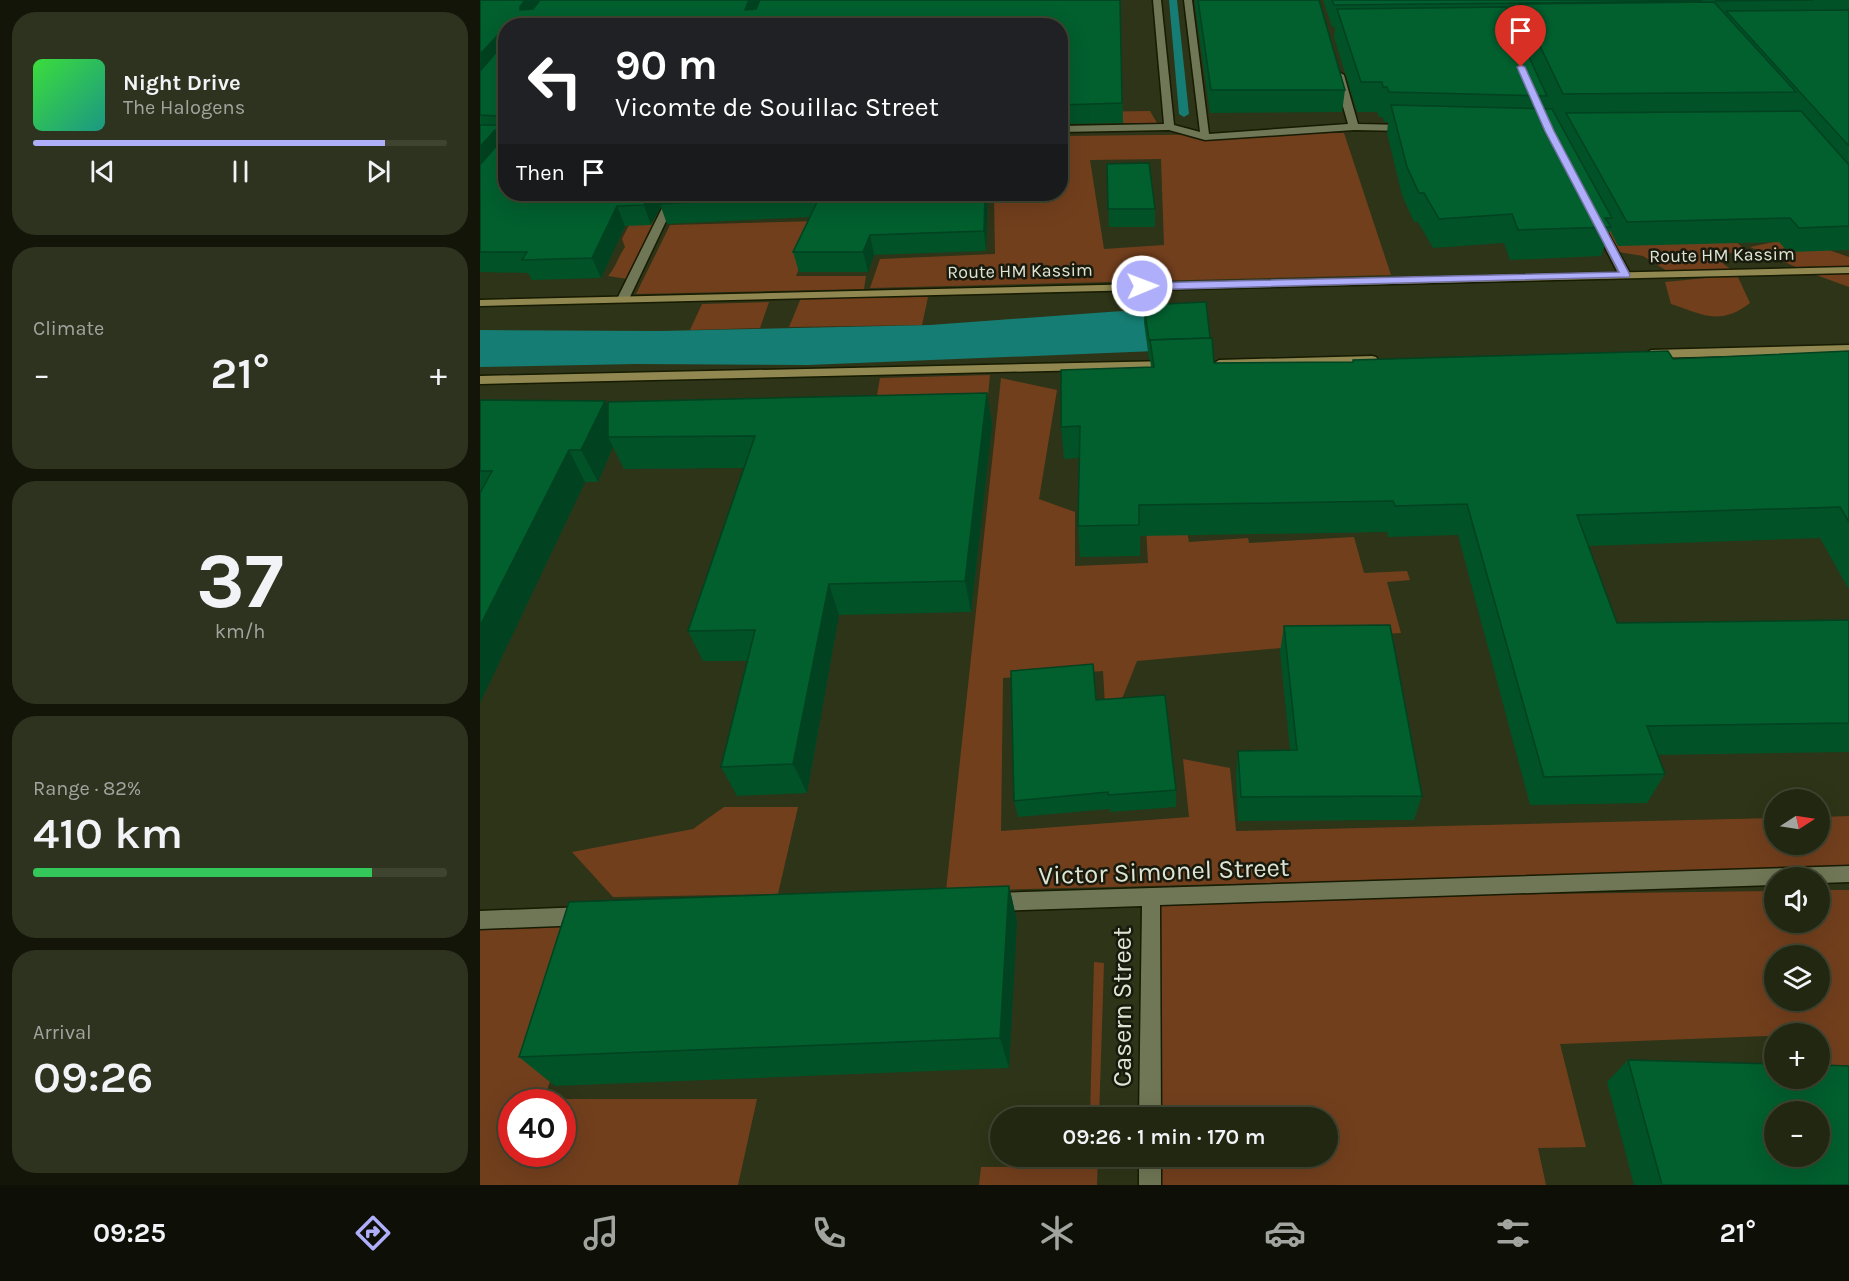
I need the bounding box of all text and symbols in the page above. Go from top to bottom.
pin [1495,5,1546,67]
icon: arrive [1504,14,1537,47]
text: 90 m [615,40,718,90]
icon: left [516,42,594,120]
text: Night Drive [123,70,241,96]
text: Vicomte de Souillac Street [615,91,939,123]
text: The Halogens [123,96,245,119]
icon: previous [86,155,119,188]
icon: pause [224,155,257,188]
icon: next [362,155,395,188]
icon: arrive [577,156,610,189]
text: Then [516,160,565,186]
street label: Route HM Kassim [1649,243,1795,267]
position arrow [1110,254,1174,318]
street label: Route HM Kassim [947,259,1093,283]
text: Climate [33,317,104,340]
text: 21° [210,347,270,399]
text: − [33,355,50,393]
text: + [430,355,447,393]
text: 37 [196,535,284,627]
text: km/h [215,620,265,643]
text: Range · 82% [33,777,141,800]
north arrow [1764,789,1830,855]
map controls [1764,789,1830,1167]
text: 410 km [33,807,183,859]
street label: Victor Simonel Street [1038,852,1290,891]
button: sound [1764,867,1830,933]
street label: Casern Street [1107,927,1138,1087]
button: layers [1764,945,1830,1011]
text: Arrival [33,1021,92,1044]
button: + [1764,1023,1830,1089]
text: 09:26 [33,1051,154,1103]
speed limit sign: 40 [498,1089,576,1167]
button: − [1764,1101,1830,1167]
text: 09:26 · 1 min · 170 m [1063,1124,1265,1150]
icon: directions [352,1212,394,1254]
icon: music [580,1212,622,1254]
icon: phone [808,1212,850,1254]
icon: climate [1036,1212,1078,1254]
icon: car [1264,1212,1306,1254]
icon: filters [1492,1212,1534,1254]
text: 09:25 [93,1217,166,1249]
text: 21° [1720,1217,1756,1249]

